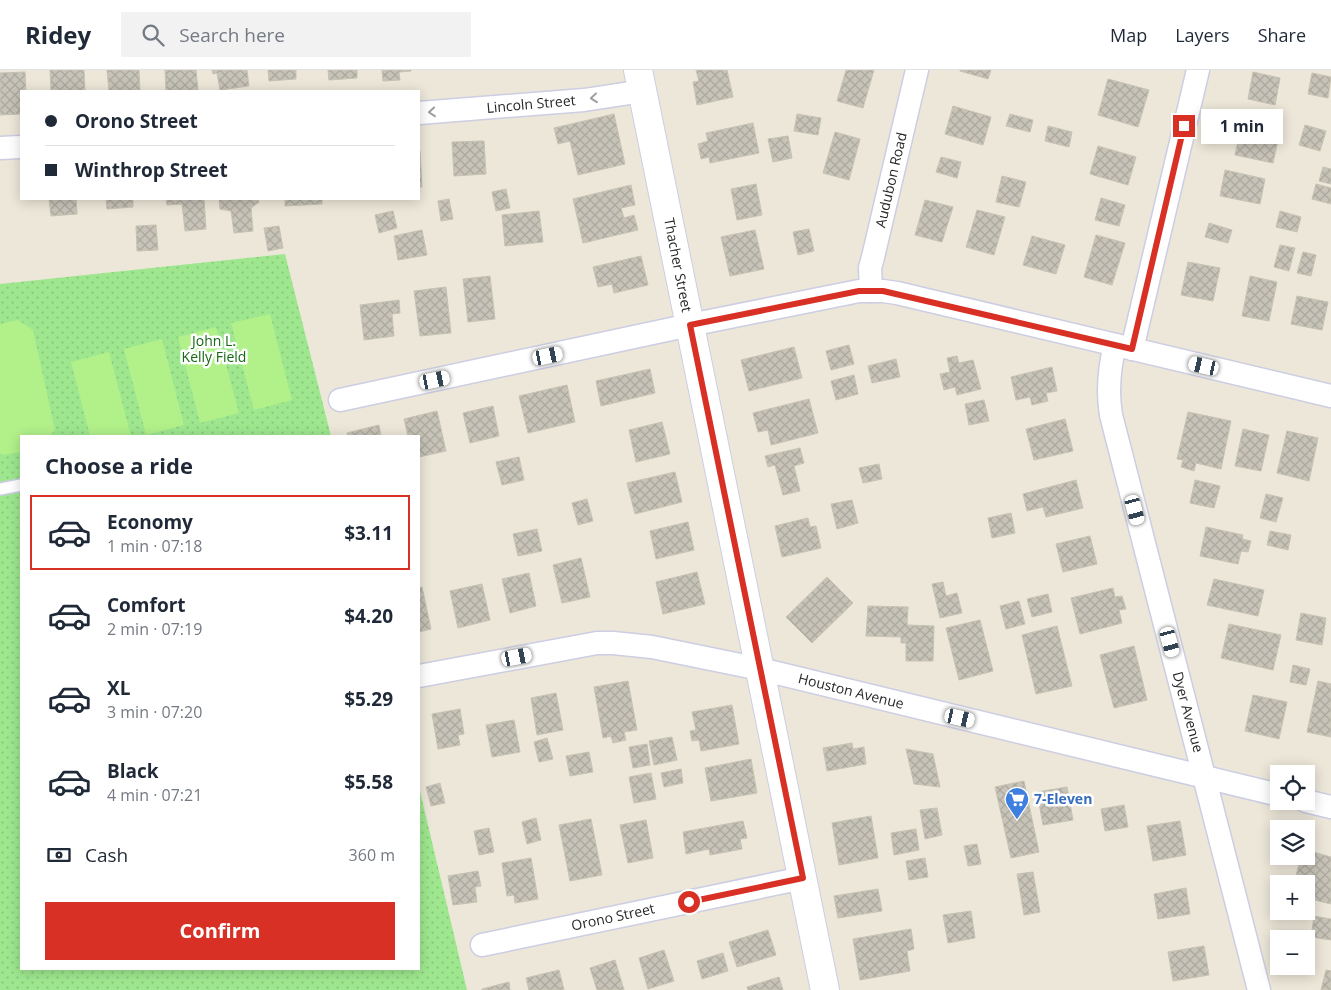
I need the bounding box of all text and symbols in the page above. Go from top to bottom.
search box [121,12,471,57]
text: Ridey [25,18,91,51]
icon: search [139,21,167,49]
text: Search here [179,22,285,48]
text: Map [1110,23,1147,47]
text: Layers [1175,23,1230,47]
text: Share [1258,23,1306,47]
street label: Lincoln Street [486,90,576,117]
one-way arrow [590,93,598,104]
one-way arrow [428,107,436,118]
text: Orono Street [75,108,198,134]
callout: 1 min [1202,108,1284,144]
route end [1173,115,1195,137]
text: 1 min [1220,115,1264,137]
street label: Audubon Road [870,130,911,229]
text: Winthrop Street [75,157,228,183]
street label: Thacher Street [660,216,697,314]
park label: John L. Kelly Field [182,331,246,366]
car [531,346,564,366]
car [1187,355,1220,377]
car [418,370,451,390]
text: Choose a ride [45,450,193,480]
car [1123,494,1146,526]
text: Economy [107,509,193,535]
icon: car [47,510,92,555]
text: $3.11 [344,520,393,546]
text: 1 min · 07:18 [107,535,202,557]
text: Comfort [107,592,186,618]
icon: car [47,593,92,638]
text: $4.20 [344,603,393,629]
text: 2 min · 07:19 [107,618,202,640]
car [1158,626,1181,658]
car [500,647,533,667]
street label: Houston Avenue [796,668,906,713]
street label: Dyer Avenue [1169,669,1208,755]
text: XL [107,675,130,701]
icon: car [47,676,92,721]
text: $5.29 [344,686,393,712]
text: 3 min · 07:20 [107,701,202,723]
car [943,707,976,729]
text: Black [107,758,159,784]
icon: car [47,759,92,804]
map controls [1270,765,1315,975]
button: locate [1270,765,1315,810]
text: $5.58 [344,769,393,795]
text: 4 min · 07:21 [107,784,202,806]
supermarket icon: 7-Eleven [1004,786,1030,820]
place label: 7-Eleven [1034,789,1092,808]
button: layers [1270,820,1315,865]
icon: cash [45,841,73,869]
text: Cash [85,842,128,868]
text: 360 m [349,844,395,866]
button: + [1270,875,1315,920]
route start [678,891,700,913]
street label: Orono Street [569,898,656,935]
button: Confirm [45,902,395,960]
button: − [1270,930,1315,975]

